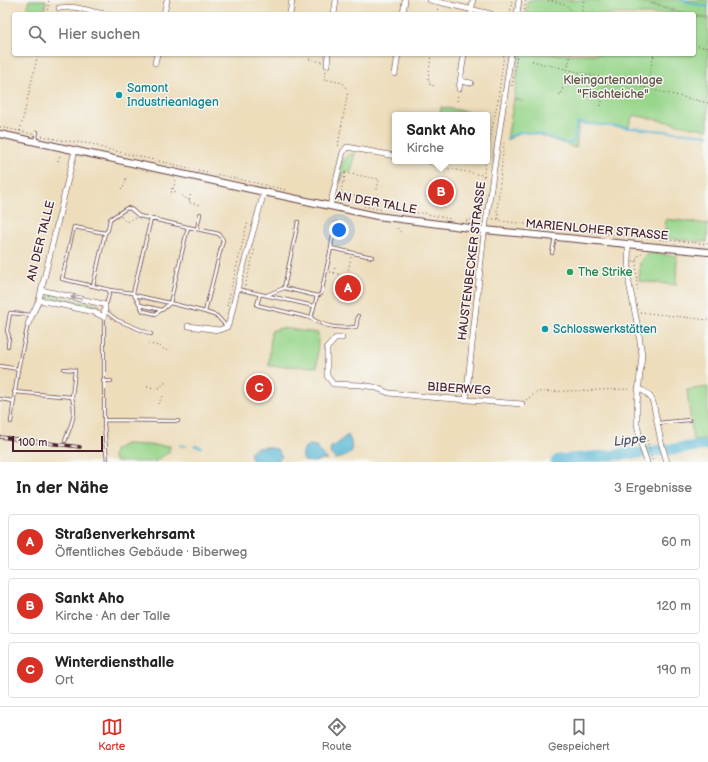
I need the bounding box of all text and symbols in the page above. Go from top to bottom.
search box [12,12,696,56]
icon: search [26,23,48,45]
text: Hier suchen [58,25,140,44]
park label: Kleingartenanlage "Fischteiche" [563,73,663,102]
place label: Samont Industrieanlagen [127,81,219,110]
marker: Samont Industrieanlagen [114,90,124,100]
popup [392,112,490,164]
text: Sankt Aho [406,121,476,140]
text: Kirche [406,140,444,156]
pin: B [428,177,454,207]
street label: HAUSTENBECKER STRASSE [455,181,489,341]
street label: AN DER TALLE [334,188,418,218]
street label: AN DER TALLE [24,199,58,283]
street label: MARIENLOHER STRASSE [525,216,669,244]
your location [329,220,349,240]
place label: The Strike [578,265,633,280]
marker: The Strike [565,267,575,277]
pin: A [335,273,361,303]
one-way arrow [70,294,82,300]
place label: Schlosswerkstätten [553,322,657,337]
marker: Schlosswerkstätten [540,324,550,334]
pin: C [246,373,272,403]
street label: BIBERWEG [427,379,491,399]
water label: Lippe [613,430,648,450]
scale bar [12,434,103,453]
text: 100 m [18,436,47,449]
text: In der Nähe [16,478,109,498]
text: 3 Ergebnisse [614,480,692,496]
text: Straßenverkehrsamt [55,525,195,544]
text: A [26,534,34,550]
text: 60 m [661,534,691,550]
text: Öffentliches Gebäude · Biberweg [55,544,247,560]
text: Sankt Aho [55,589,124,608]
text: B [25,598,35,614]
text: 120 m [656,598,691,614]
text: Kirche · An der Talle [55,608,170,624]
text: Winterdiensthalle [55,653,174,672]
text: C [25,662,35,678]
text: 190 m [657,662,691,678]
text: Ort [55,672,74,688]
tab: Karte [98,716,125,753]
tab: Route [322,716,351,753]
tab: Gespeichert [548,716,610,753]

